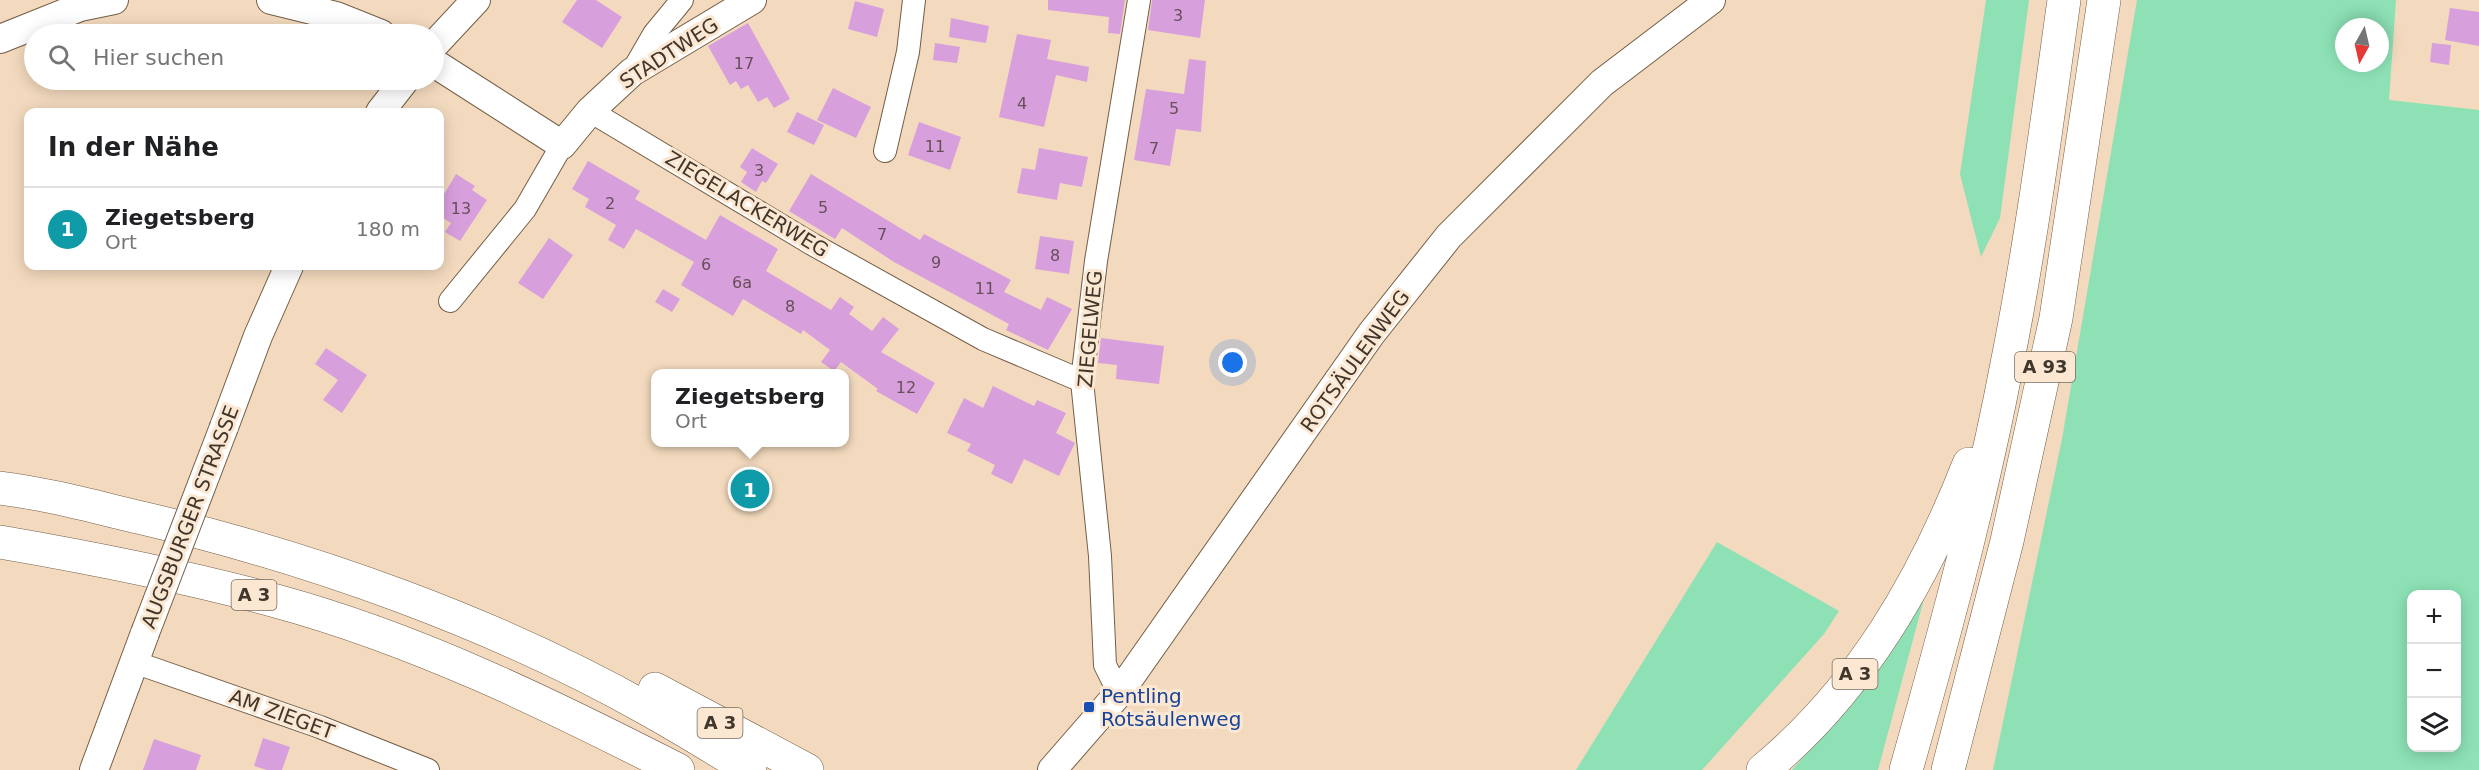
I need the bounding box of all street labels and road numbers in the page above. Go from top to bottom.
street label: STADTWEG [615,12,723,94]
street label: ZIEGELACKERWEG [661,146,833,262]
street label: ZIEGELWEG [1073,269,1107,389]
street label: ROTSÄULENWEG [1295,285,1415,437]
road number: A 93 [2015,352,2075,382]
street label: AUGSBURGER STRASSE [136,402,244,632]
road number: A 3 [232,580,276,610]
road number: A 3 [1832,659,1878,689]
street label: AM ZIEGET [226,684,338,744]
road number: A 3 [698,708,742,738]

